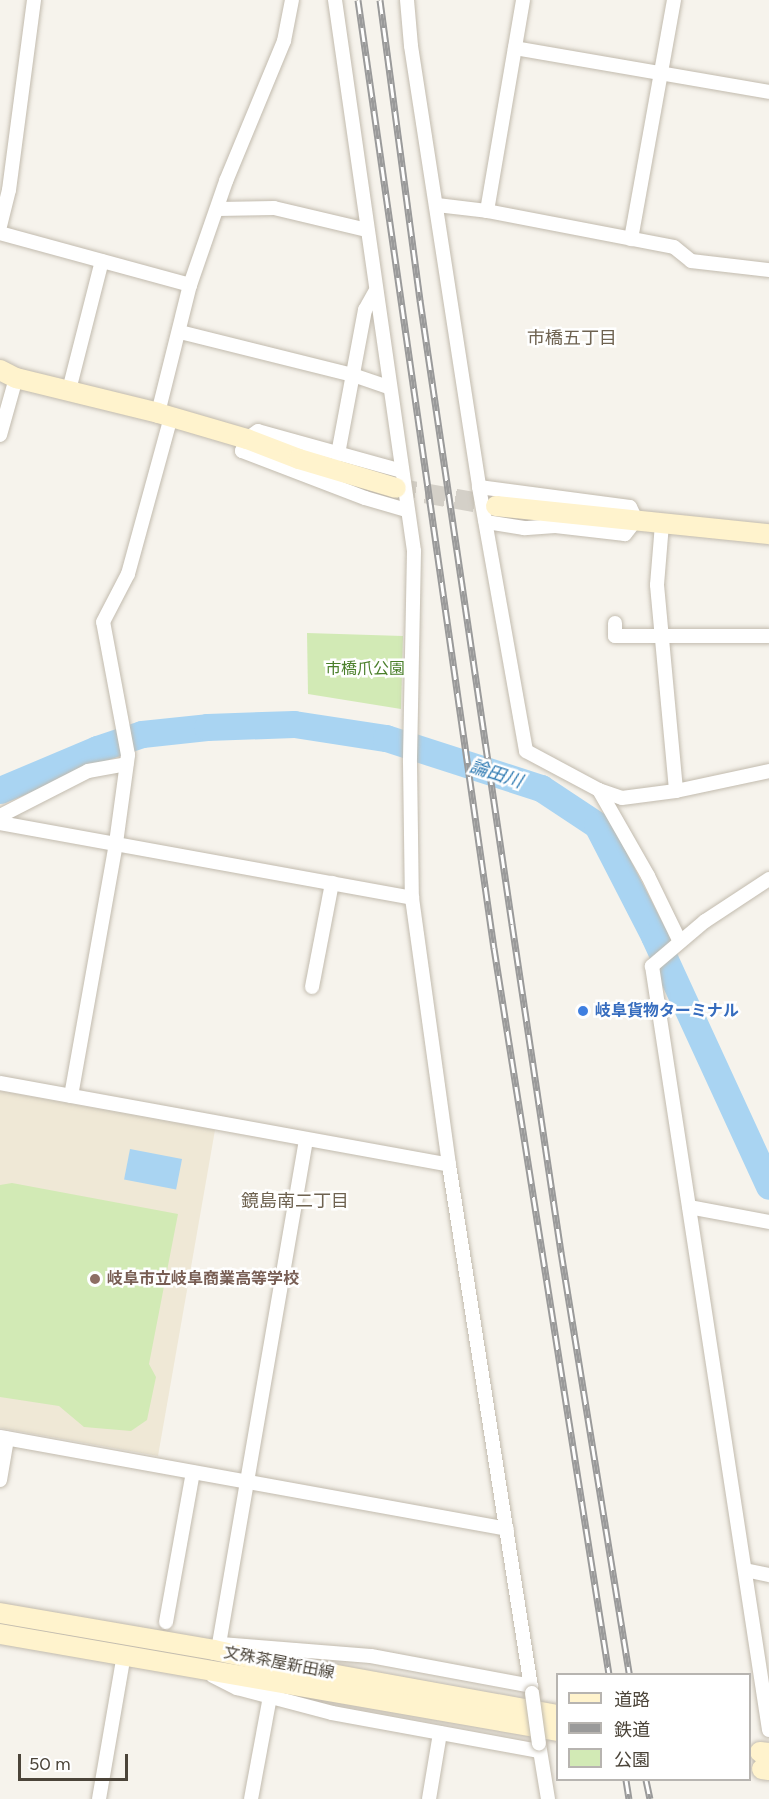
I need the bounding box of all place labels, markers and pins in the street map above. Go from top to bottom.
place label: 岐阜貨物ターミナル [595,1001,739,1021]
marker: 岐阜貨物ターミナル [576,1004,590,1018]
place label: 岐阜市立岐阜商業高等学校 [107,1269,299,1289]
marker: 岐阜市立岐阜商業高等学校 [88,1272,102,1286]

